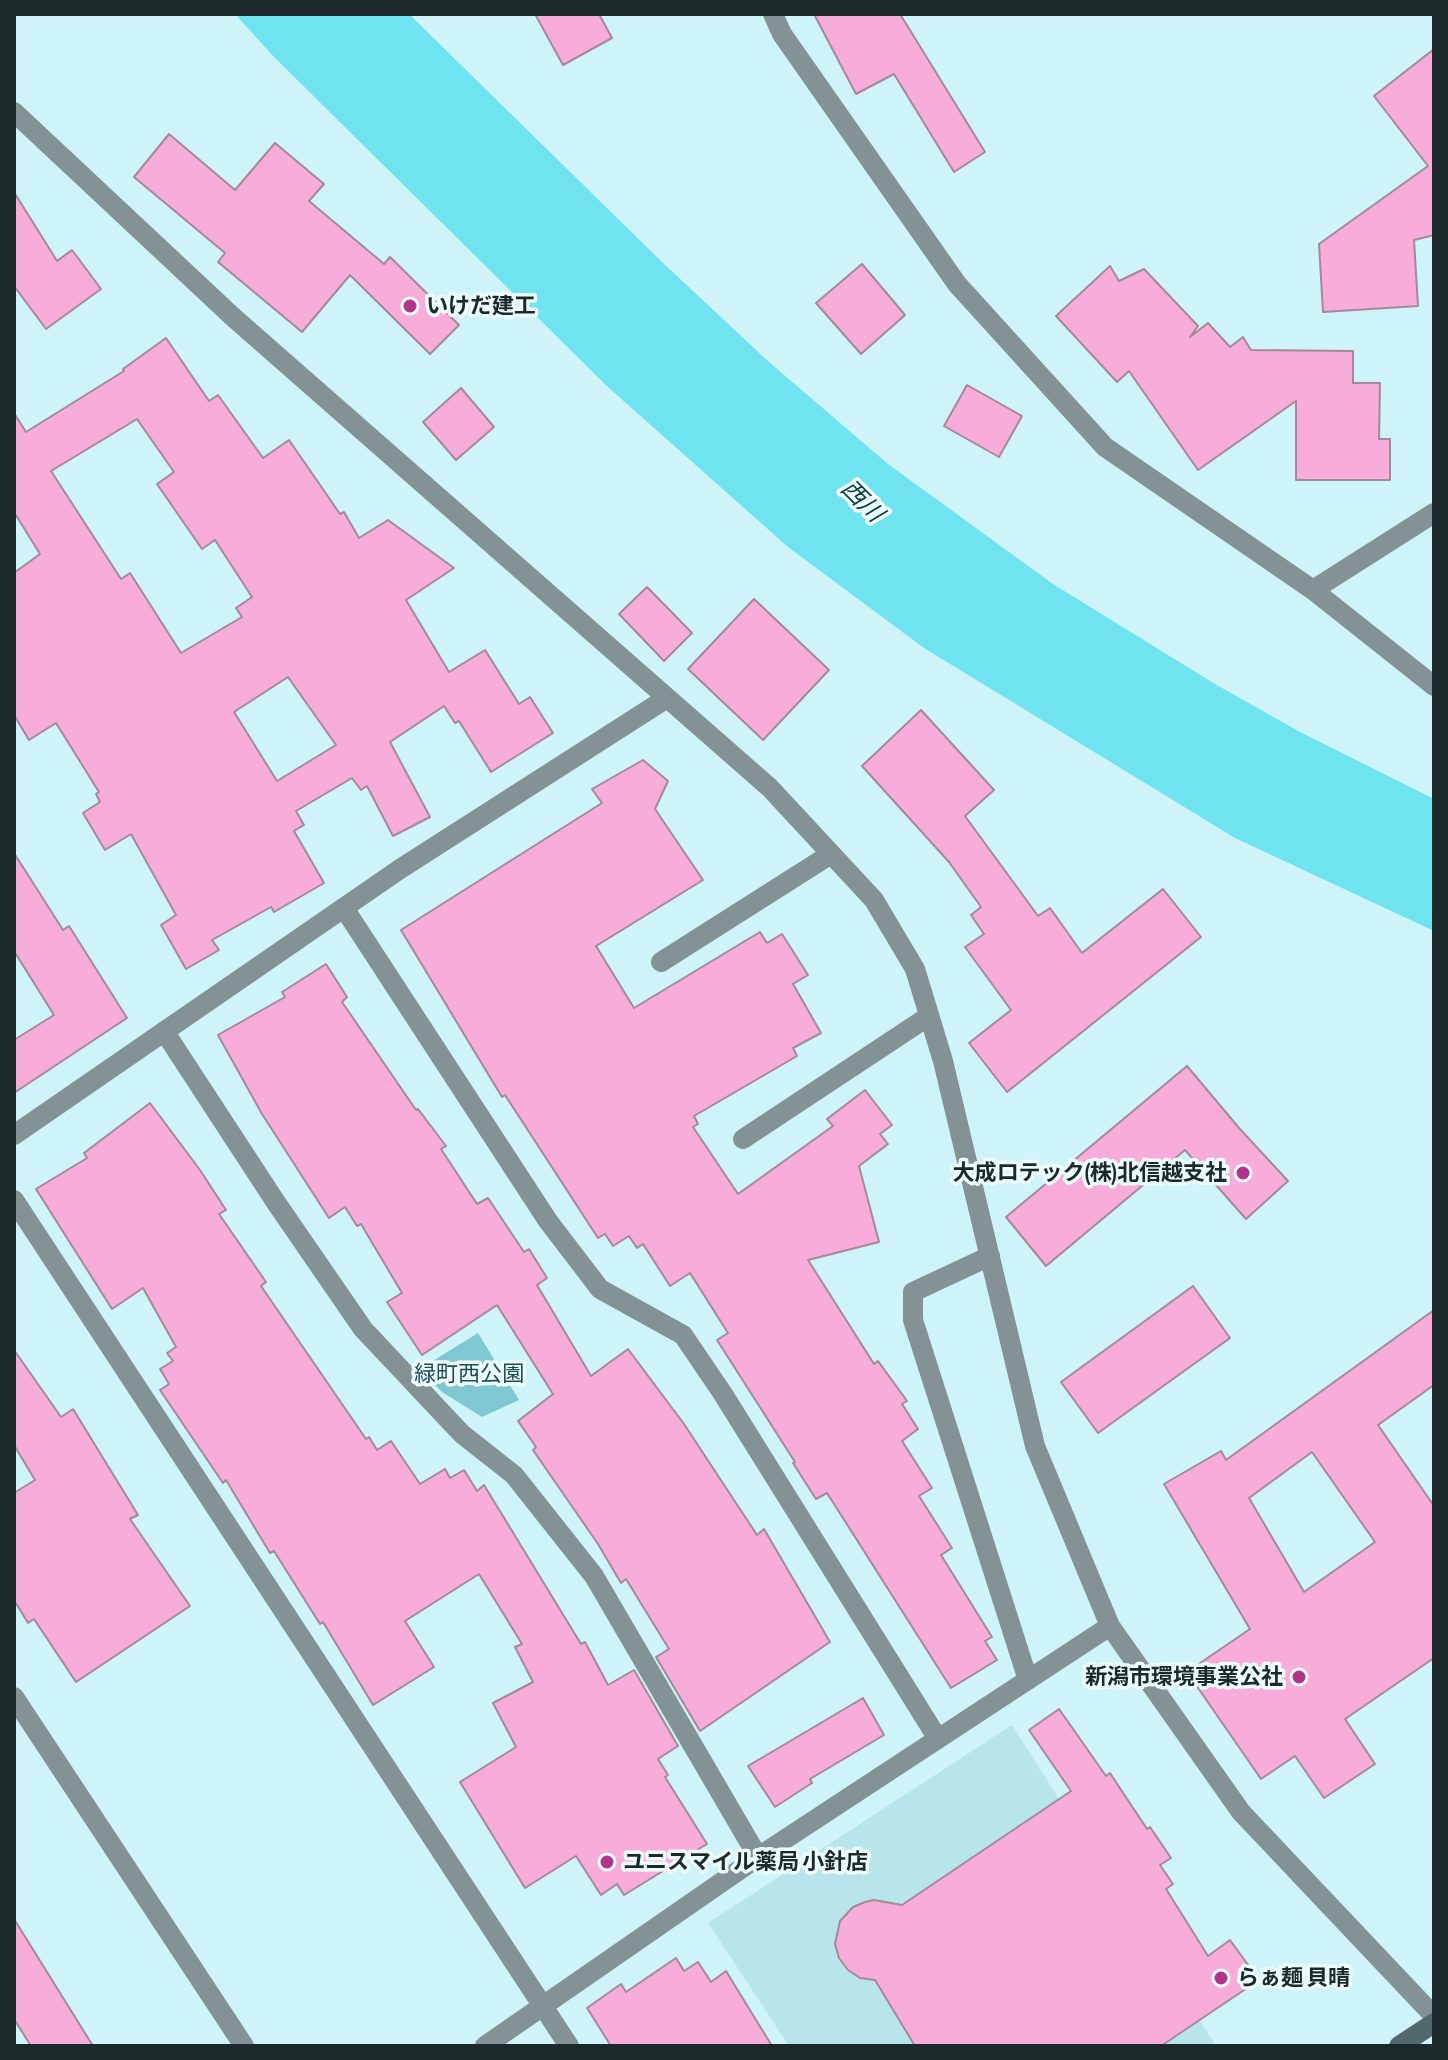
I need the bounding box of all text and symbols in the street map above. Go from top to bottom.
place label: いけだ建工 [426,293,536,319]
marker: いけだ建工 [401,297,419,315]
water label: 西川 [835,474,889,528]
place label: 大成ロテック(株)北信越支社 [952,1160,1227,1186]
marker: 大成ロテック(株)北信越支社 [1234,1164,1252,1182]
park label: 緑町西公園 [414,1361,524,1387]
place label: 新潟市環境事業公社 [1085,1664,1283,1690]
marker: 新潟市環境事業公社 [1290,1668,1308,1686]
place label: ユニスマイル薬局 小針店 [623,1849,868,1875]
marker: ユニスマイル薬局 小針店 [598,1853,616,1871]
place label: らぁ麺 貝晴 [1237,1965,1350,1991]
marker: らぁ麺 貝晴 [1212,1969,1230,1987]

